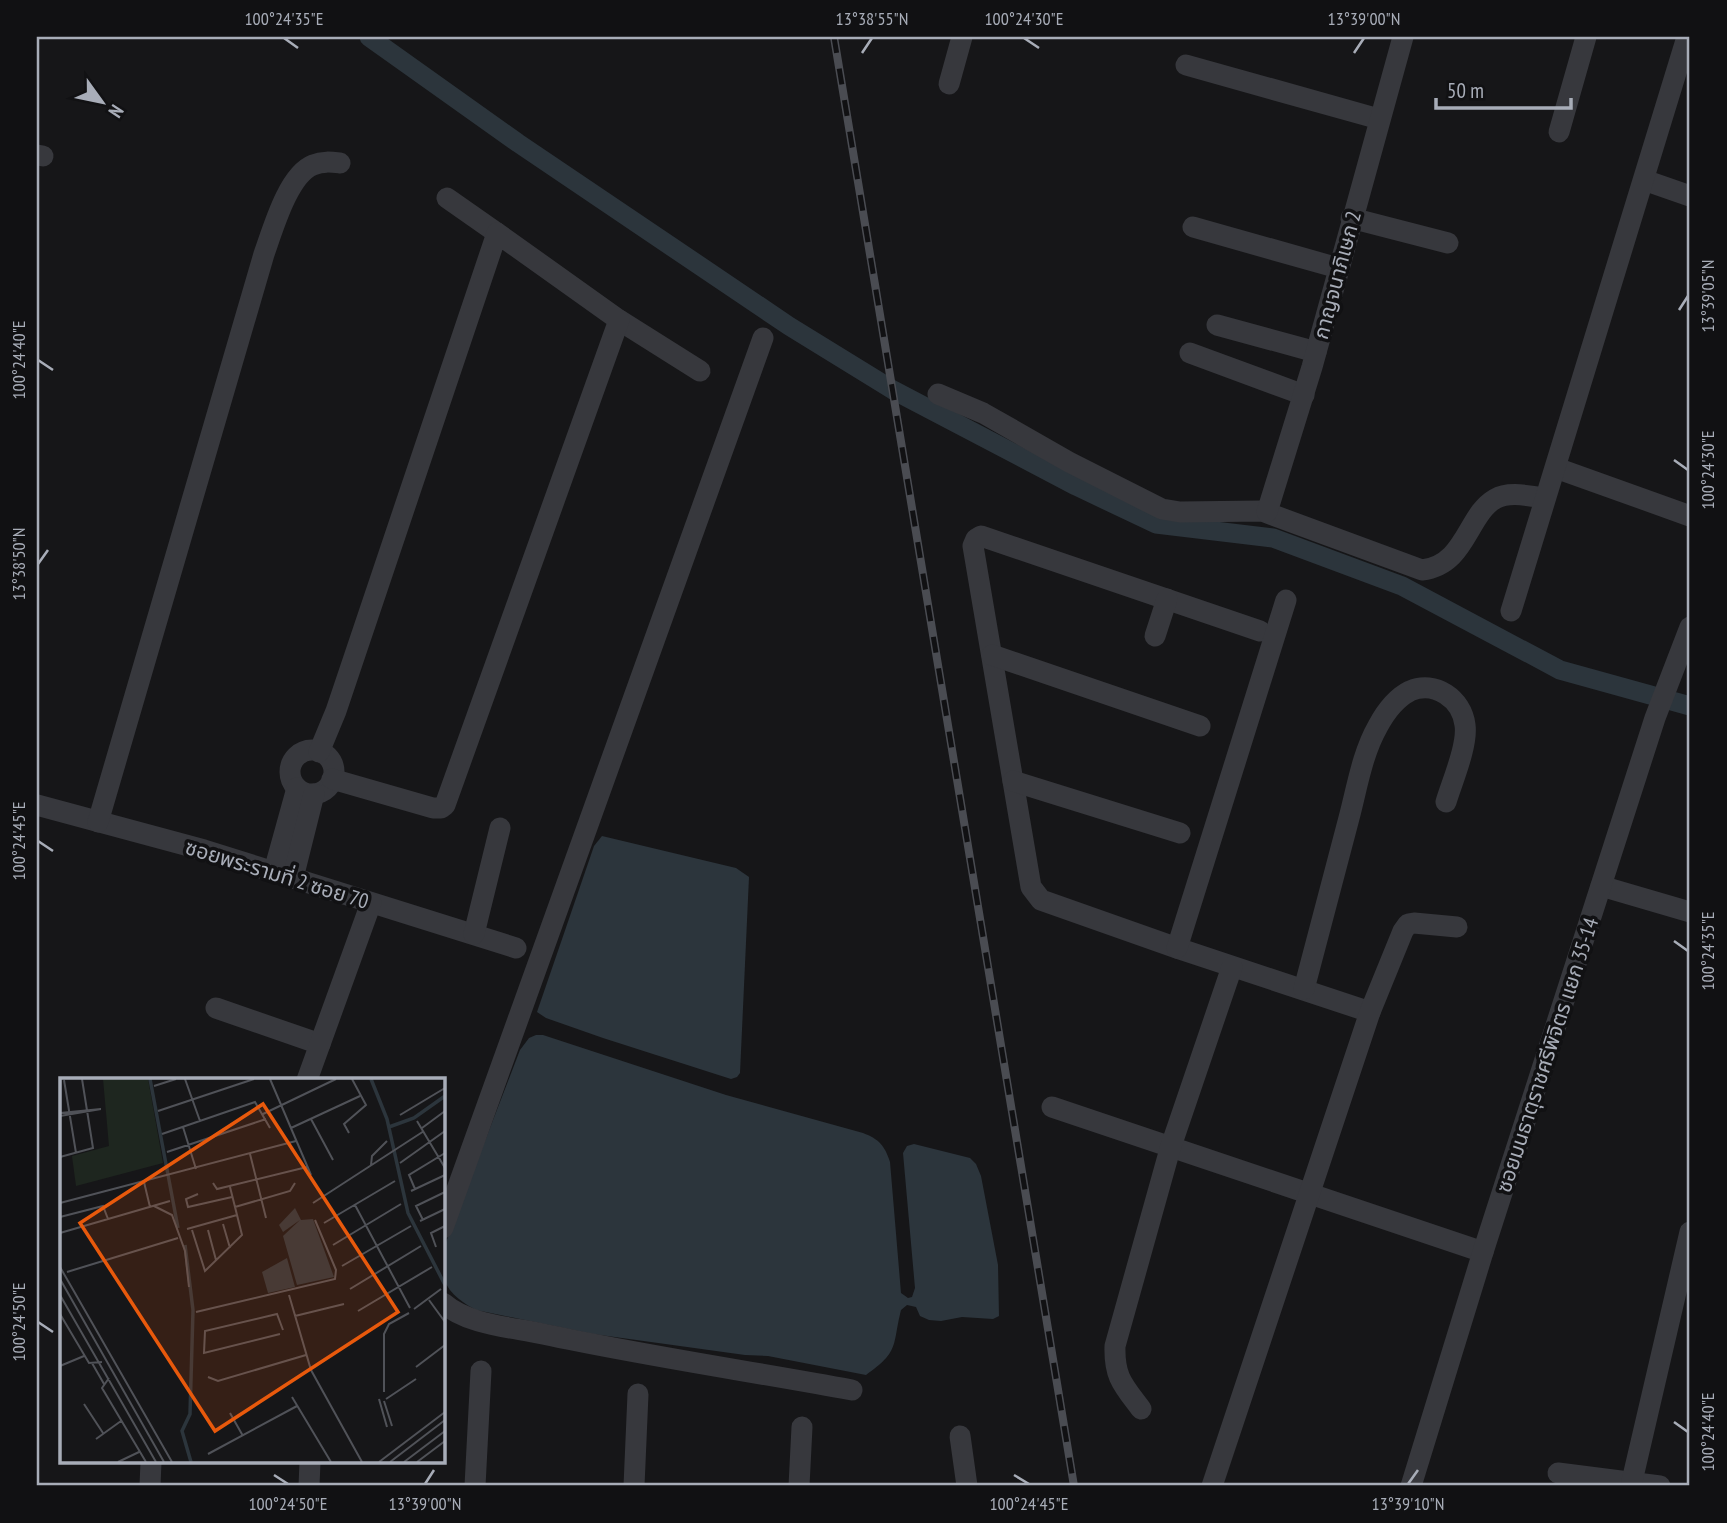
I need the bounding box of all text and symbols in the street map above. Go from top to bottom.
text: 100°24'35"E [245,7,323,30]
text: 13°38'55"N [836,7,908,30]
text: 100°24'30"E [985,7,1063,30]
text: 13°39'00"N [1328,7,1400,30]
north arrow [66,66,136,136]
scale bar [1436,66,1571,110]
text: 50 m [1447,77,1484,104]
text: N [103,100,129,122]
street label: กาญจนาภิเษก 2 [1307,208,1367,342]
text: 13°39'05"N [1696,260,1719,332]
text: 100°24'40"E [7,321,30,399]
text: 100°24'30"E [1696,431,1719,509]
text: 13°38'50"N [7,528,30,600]
text: 100°24'45"E [7,802,30,880]
street label: ซอยพระรามที่ 2 ซอย 70 [182,832,372,915]
text: 100°24'35"E [1696,912,1719,990]
street label: ซอยมนธาตุราชศรีพิจิตร แยก 35-14 [1490,914,1604,1196]
inset map [60,1078,444,1464]
text: 100°24'50"E [7,1283,30,1361]
text: 100°24'40"E [1696,1393,1719,1471]
text: 100°24'50"E [249,1492,327,1515]
text: 13°39'00"N [389,1492,461,1515]
text: 100°24'45"E [990,1492,1068,1515]
text: 13°39'10"N [1372,1492,1444,1515]

